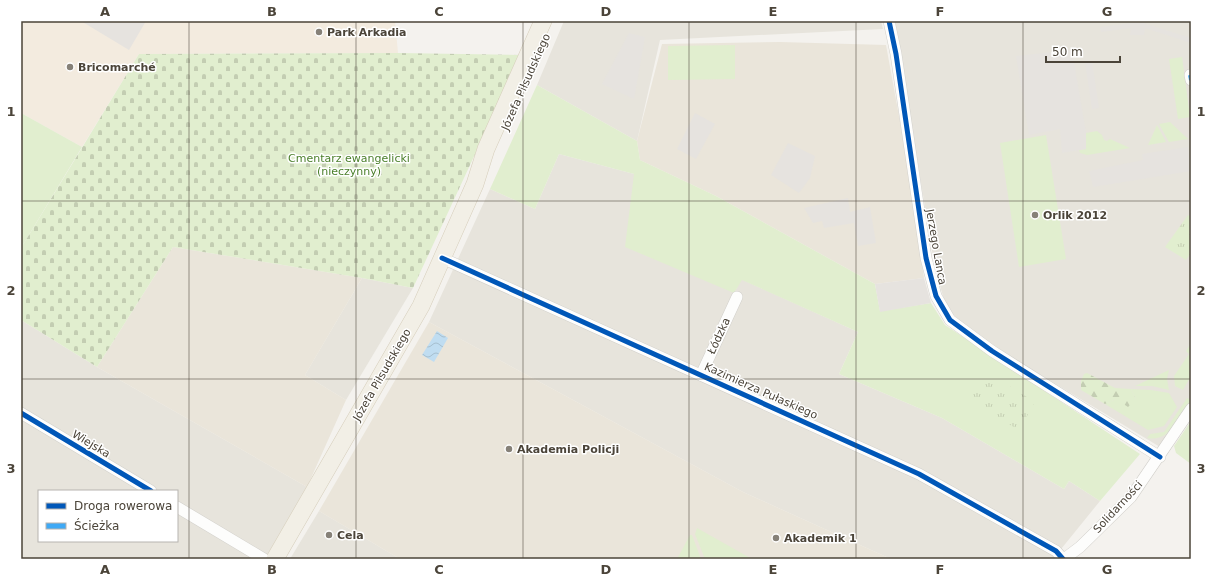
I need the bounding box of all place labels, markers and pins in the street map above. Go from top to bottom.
place label: Park Arkadia [327,26,407,39]
marker: Park Arkadia [314,27,324,37]
place label: Bricomarché [78,61,156,74]
marker: Bricomarché [65,62,75,72]
place label: Orlik 2012 [1043,209,1107,222]
marker: Orlik 2012 [1030,210,1040,220]
place label: Akademia Policji [517,443,619,456]
marker: Akademia Policji [504,444,514,454]
place label: Cela [337,529,364,542]
marker: Cela [324,530,334,540]
place label: Akademik 1 [784,532,857,545]
marker: Akademik 1 [771,533,781,543]

